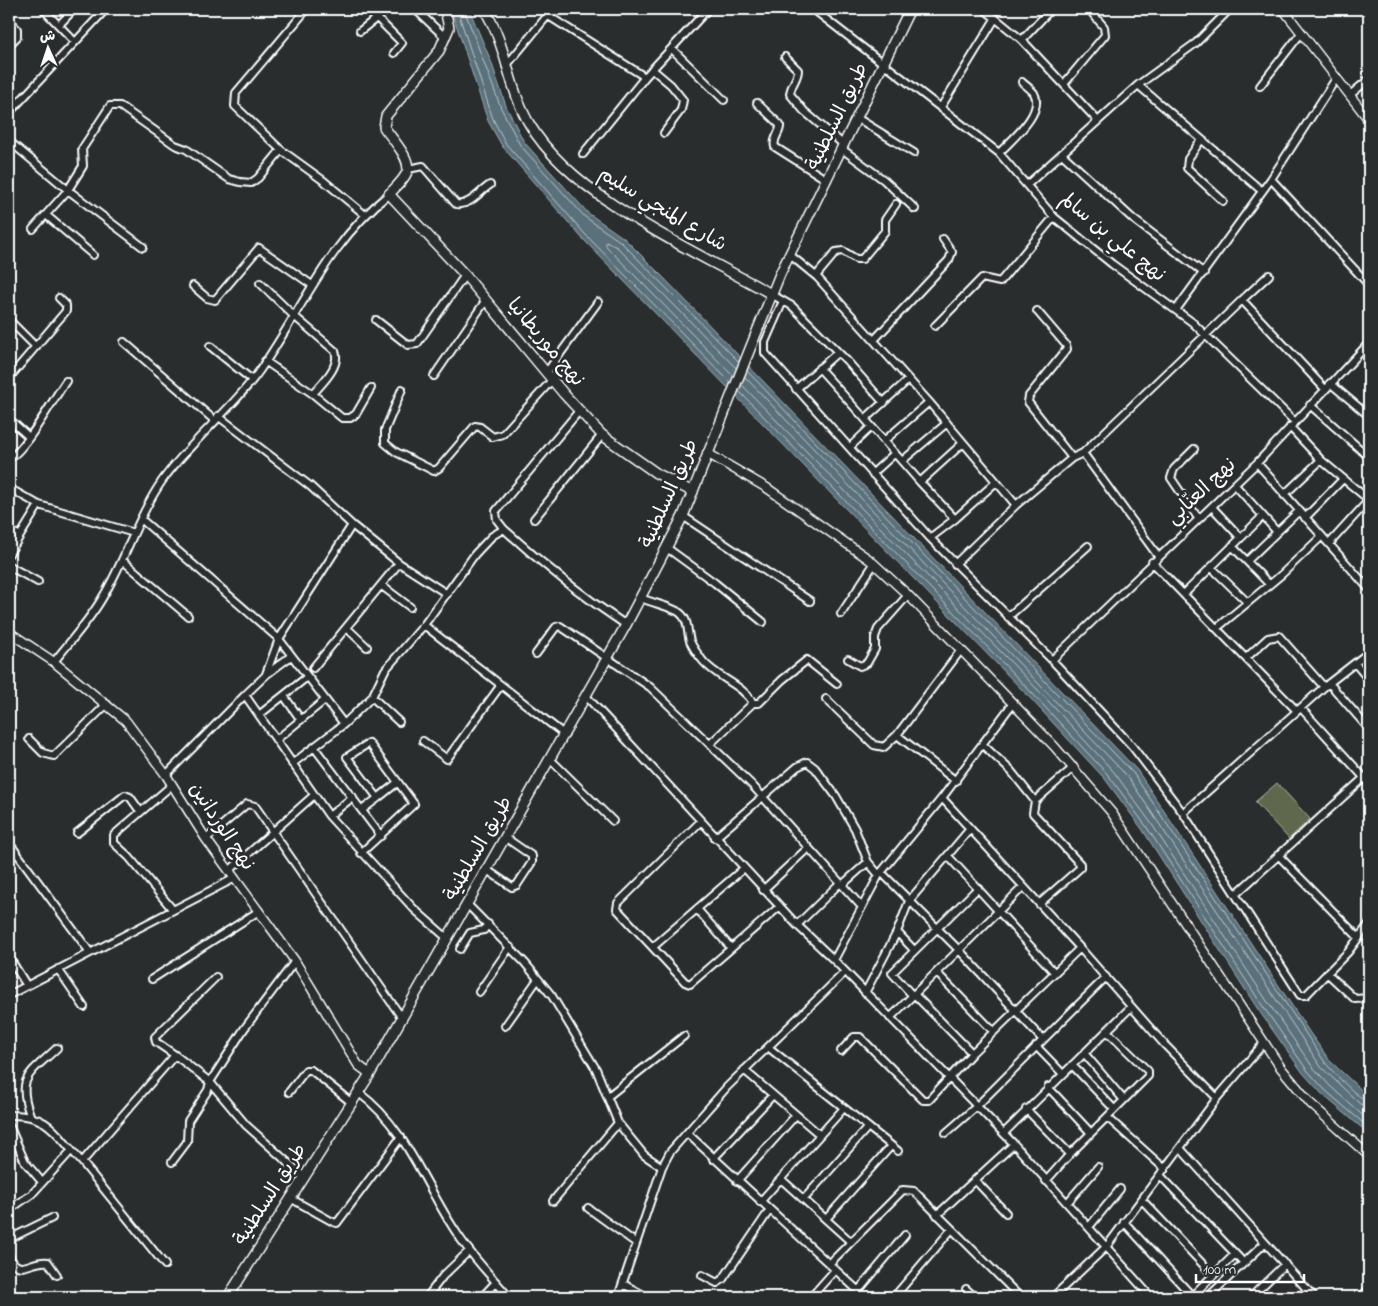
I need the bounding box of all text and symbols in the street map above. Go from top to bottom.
north arrow [22,22,72,72]
text: ش [39,26,56,47]
street label: طريق السلطنية [799,58,877,176]
street label: شارع المنجي سليم [592,160,732,261]
street label: نهج علي بن سالم [1052,186,1171,291]
street label: نهج موريطانيا [499,292,591,394]
street label: طريق السلطنية [633,435,707,553]
street label: نهج العنّابي [1160,452,1244,533]
street label: نهج الوردانين [181,777,261,877]
street label: طريق السلطنية [437,791,521,907]
street label: طريق السلطنية [227,1138,315,1252]
scale bar [1196,1251,1303,1283]
text: 100 m [1203,1259,1236,1281]

